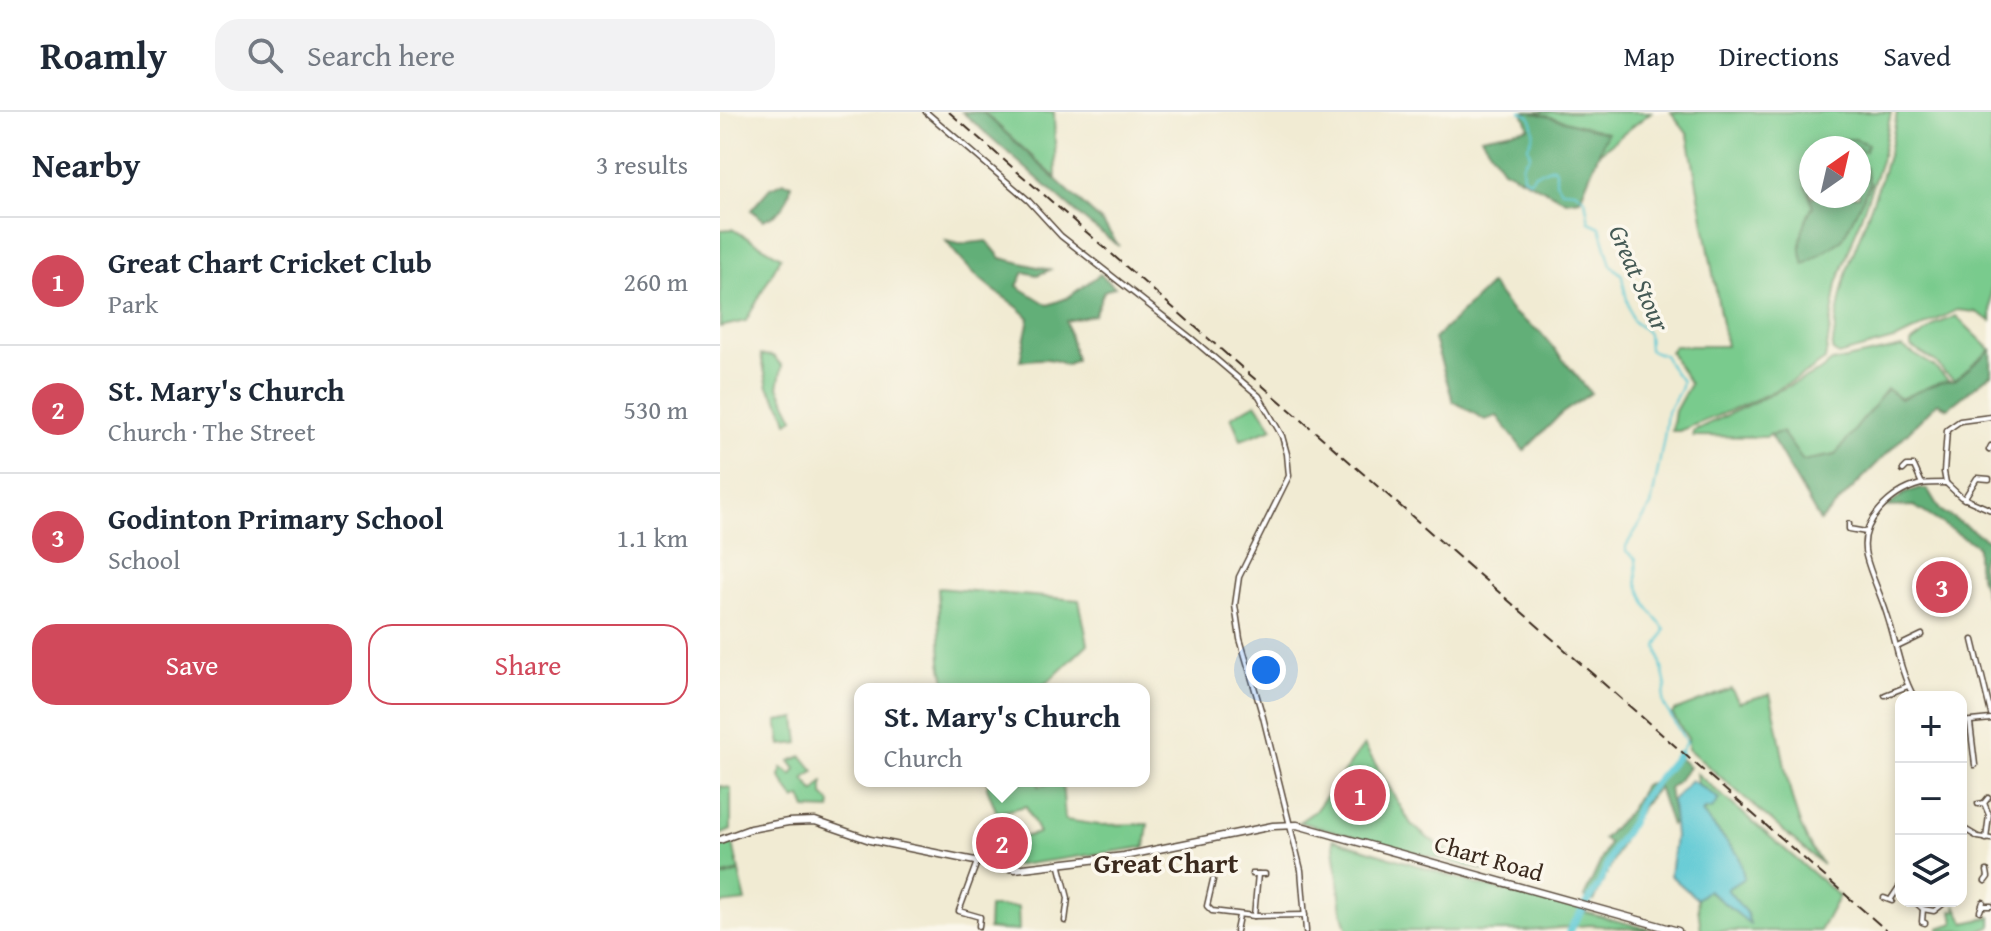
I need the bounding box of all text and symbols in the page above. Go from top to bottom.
search box [215,19,775,91]
text: Roamly [40,27,167,83]
icon: search [243,33,287,77]
text: Search here [307,33,455,77]
text: Map [1623,35,1675,76]
text: Directions [1719,35,1839,76]
text: Saved [1883,35,1951,76]
north arrow [1799,136,1871,208]
text: Nearby [32,140,141,189]
text: 3 results [596,145,688,184]
water label: Great Stour [1599,218,1681,339]
text: Great Chart Cricket Club [108,240,432,284]
text: 1 [51,262,65,301]
text: 260 m [623,262,688,301]
text: Park [108,284,158,323]
text: St. Mary's Church [108,368,345,412]
text: 2 [51,390,65,429]
text: 530 m [623,390,688,429]
text: Church · The Street [108,412,316,451]
text: Godinton Primary School [108,496,444,540]
text: 3 [51,518,65,557]
text: 1.1 km [616,518,688,557]
text: School [108,540,180,579]
pin: 3 [1916,557,1968,617]
button: Save [32,624,352,705]
button: Share [368,624,688,705]
your location [1246,650,1286,690]
popup [854,683,1150,787]
map controls [1895,691,1967,907]
button: + [1895,691,1967,763]
text: St. Mary's Church [884,694,1120,738]
text: Church [884,738,962,777]
button: − [1895,763,1967,835]
pin: 1 [1334,765,1386,825]
pin: 2 [976,813,1028,873]
street label: Chart Road [1430,826,1548,890]
button: layers [1895,835,1967,907]
district label: Great Chart [1094,842,1239,883]

